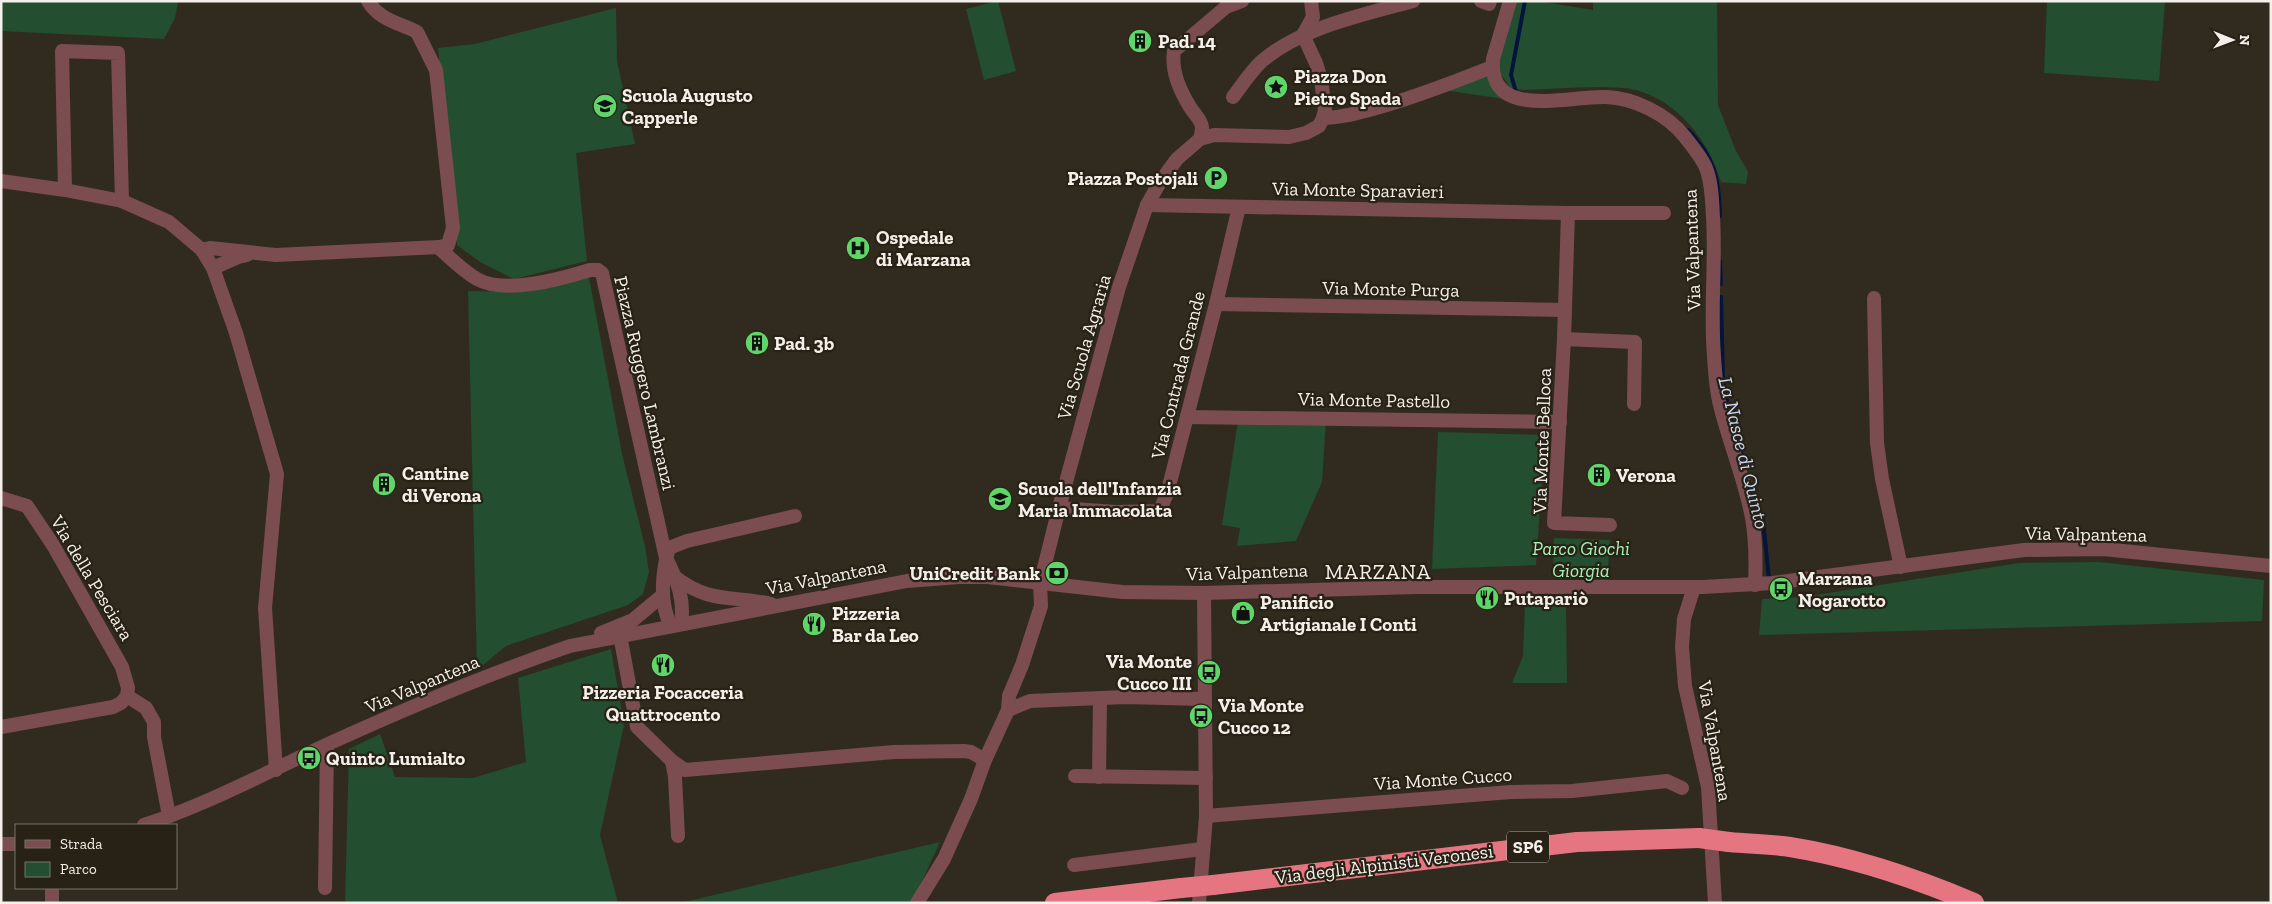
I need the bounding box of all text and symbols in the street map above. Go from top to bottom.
north arrow [2207,15,2257,65]
building icon: Pad. 14 [1127,28,1153,54]
place label: Pad. 14 [1158,30,1216,53]
text: N [2236,35,2253,46]
place label: Piazza Don Pietro Spada [1294,65,1402,110]
place icon: Piazza Don Pietro Spada [1263,74,1289,100]
place label: Scuola Augusto Capperle [622,84,753,129]
school or university icon: Scuola Augusto Capperle [592,93,618,119]
parking icon: Piazza Postojali [1203,165,1229,191]
place label: Piazza Postojali [1067,167,1198,190]
street label: Via Monte Sparavieri [1271,177,1444,203]
street label: Via Valpantena [1678,189,1706,312]
place label: Ospedale di Marzana [876,226,971,271]
hospital icon: Ospedale di Marzana [845,235,871,261]
street label: Via Scuola Agraria [1052,272,1116,423]
street label: Piazza Ruggero Lambranzi [609,274,681,492]
street label: Via Monte Purga [1321,276,1460,302]
street label: Via Contrada Grande [1146,289,1210,462]
building icon: Pad. 3b [744,330,770,356]
place label: Pad. 3b [774,332,835,355]
street label: Via Monte Belloca [1528,368,1556,515]
water label: La Nasce di Quinto [1713,374,1775,532]
street label: Via Monte Pastello [1297,387,1450,413]
place label: Cantine di Verona [402,462,482,507]
building icon: Verona [1586,462,1612,488]
place label: Verona [1616,464,1676,487]
building icon: Cantine di Verona [371,471,397,497]
place label: Scuola dell'Infanzia Maria Immacolata [1018,477,1182,522]
school or university icon: Scuola dell'Infanzia Maria Immacolata [987,486,1013,512]
street label: Via della Pesciara [45,510,138,645]
street label: Via Valpantena [2024,521,2147,547]
park label: Parco Giochi Giorgia [1532,537,1630,582]
street label: Via Valpantena [763,554,888,600]
street label: Via Valpantena [1185,558,1308,586]
district label: MARZANA [1325,559,1431,584]
bank icon: UniCredit Bank [1044,560,1070,586]
place label: UniCredit Bank [909,562,1040,585]
place label: Marzana Nogarotto [1798,567,1886,612]
bus stop icon: Marzana Nogarotto [1768,576,1794,602]
restaurant icon: Putapariò [1474,585,1500,611]
place label: Putapariò [1504,587,1588,610]
place label: Panificio Artigianale I Conti [1260,591,1417,636]
shop icon: Panificio Artigianale I Conti [1230,600,1256,626]
place label: Pizzeria Bar da Leo [832,602,919,647]
restaurant icon: Pizzeria Bar da Leo [801,611,827,637]
street label: Via Valpantena [360,650,483,719]
place label: Via Monte Cucco III [1106,650,1192,695]
restaurant icon: Pizzeria Focacceria Quattrocento [650,652,676,678]
bus stop icon: Via Monte Cucco III [1196,659,1222,685]
street label: Via Valpantena [1693,678,1737,803]
place label: Pizzeria Focacceria Quattrocento [582,681,744,726]
place label: Via Monte Cucco 12 [1218,694,1304,739]
bus stop icon: Via Monte Cucco 12 [1188,703,1214,729]
bus stop icon: Quinto Lumialto [296,745,322,771]
place label: Quinto Lumialto [326,747,465,770]
street label: Via Monte Cucco [1372,763,1513,795]
legend [15,824,178,889]
road number: SP6 [1507,832,1549,862]
text: Strada [60,835,103,853]
street label: Via degli Alpinisti Veronesi [1273,839,1494,889]
text: Parco [60,860,97,878]

